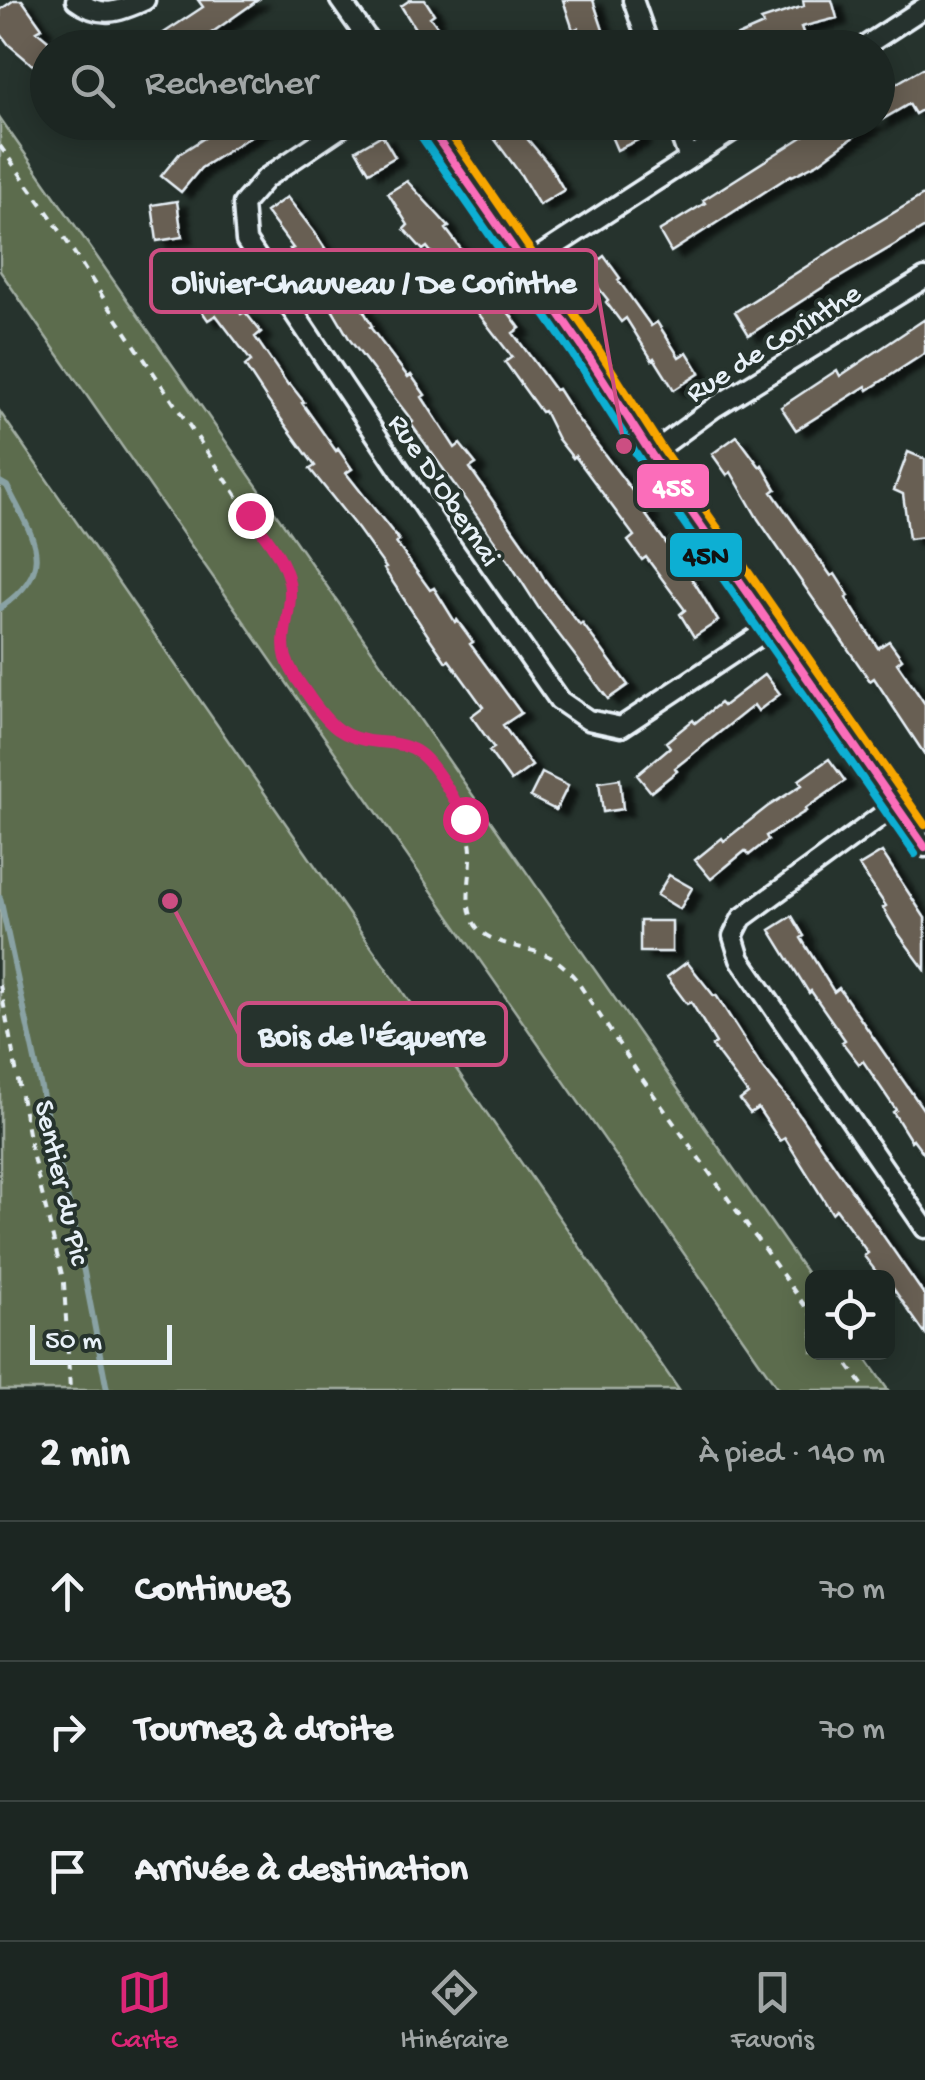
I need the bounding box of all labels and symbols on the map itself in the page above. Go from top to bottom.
callout: Olivier-Chauveau / De Corinthe [151,250,596,312]
text: Olivier-Chauveau / De Corinthe [172,267,578,305]
street label: Rue de Corinthe [680,277,869,413]
street label: Rue D'Obernai [378,408,506,575]
line badge: 45S [635,462,711,510]
text: 45S [652,474,694,507]
route end [228,493,274,539]
line badge: 45N [668,531,744,579]
text: 45N [682,542,729,575]
route start [443,797,489,843]
callout: Bois de l'Équerre [239,1003,506,1065]
text: Bois de l'Équerre [257,1020,487,1058]
street label: Sentier du Pic [24,1097,96,1270]
scale bar [30,1320,172,1364]

